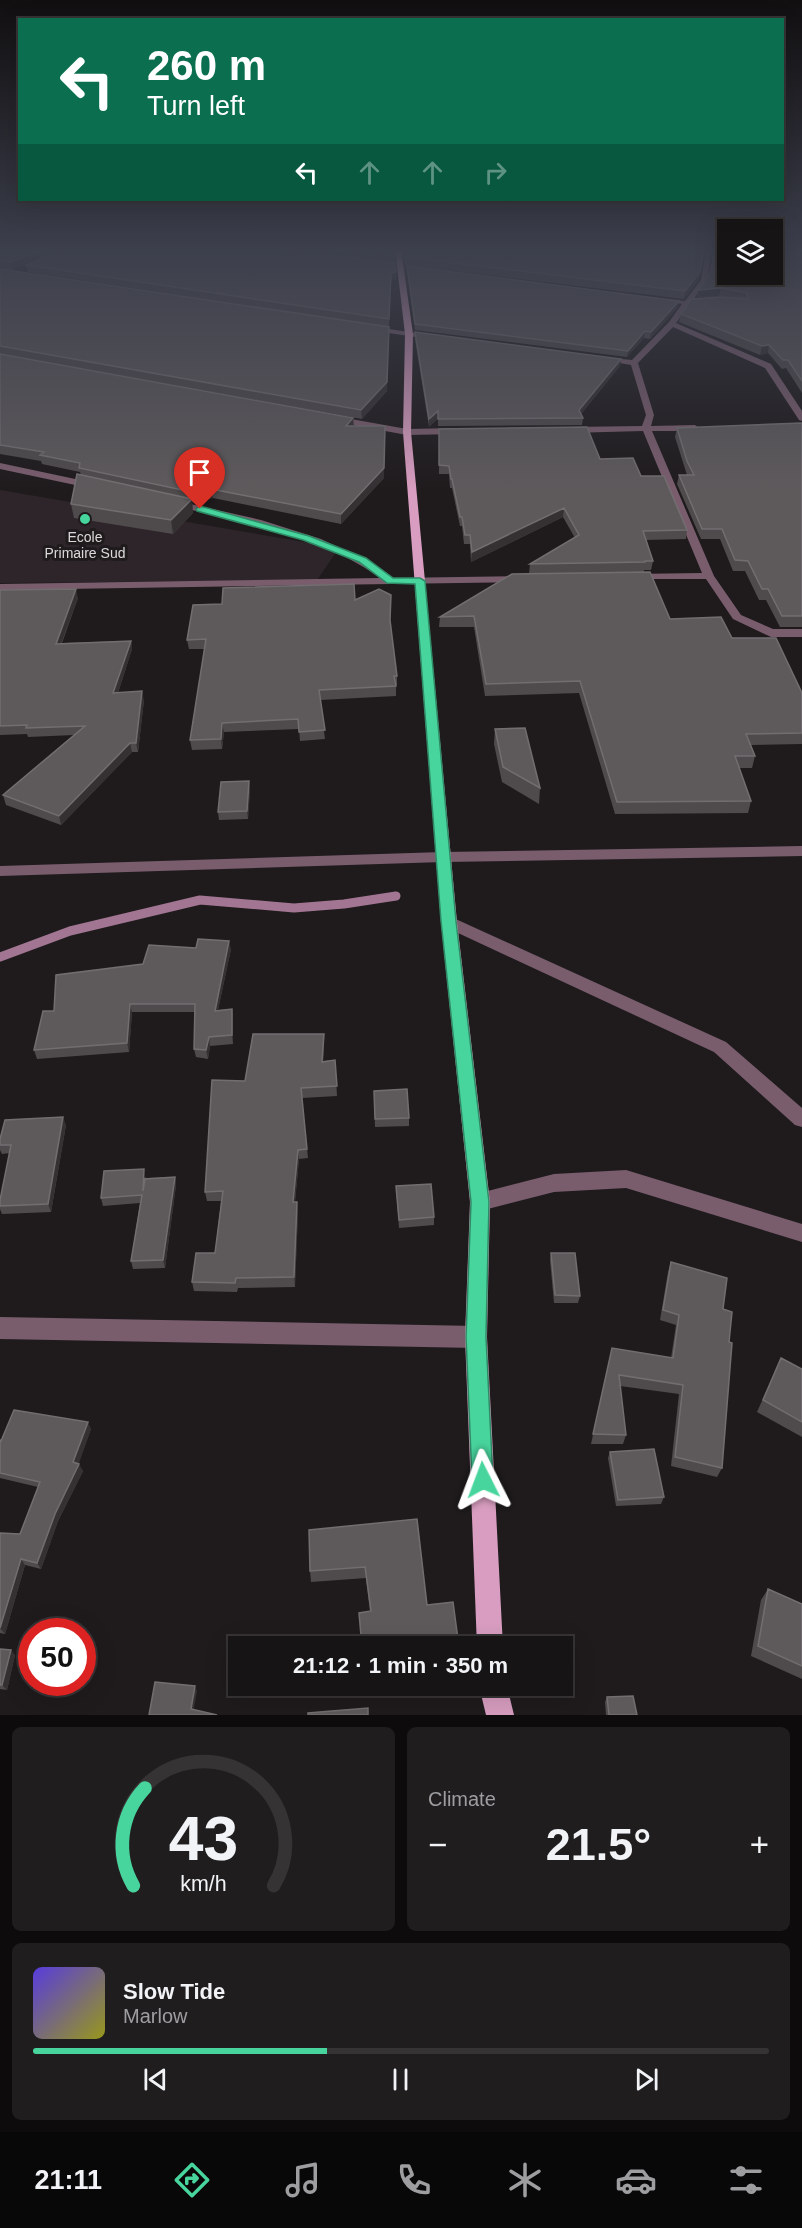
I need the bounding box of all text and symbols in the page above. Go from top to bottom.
icon: left [48,42,126,120]
text: 260 m [147,42,266,89]
text: Turn left [147,91,245,121]
icon: left [290,156,323,189]
icon: ahead [353,156,386,189]
icon: ahead [416,156,449,189]
icon: right [479,156,512,189]
map controls [717,219,783,285]
button: layers [717,219,783,285]
pin [174,447,225,509]
icon: arrive [183,456,216,489]
marker: Ecole Primaire Sud [78,512,92,526]
place label: Ecole Primaire Sud [45,529,125,561]
position arrow [451,1448,515,1512]
speed limit sign: 50 [18,1618,96,1696]
text: 21:12 · 1 min · 350 m [293,1653,508,1678]
text: Climate [428,1788,496,1810]
text: 43 [169,1804,238,1873]
text: 21.5° [546,1819,651,1870]
text: − [428,1826,447,1863]
text: + [750,1826,769,1863]
text: km/h [180,1872,227,1896]
text: Slow Tide [123,1979,225,2004]
text: Marlow [123,2005,187,2027]
icon: previous [139,2063,172,2096]
icon: pause [384,2063,417,2096]
icon: next [630,2063,663,2096]
icon: directions [171,2159,213,2201]
icon: music [282,2159,324,2201]
icon: phone [393,2159,435,2201]
icon: climate [504,2159,546,2201]
icon: car [615,2159,657,2201]
icon: filters [725,2159,767,2201]
text: 21:11 [34,2165,102,2195]

